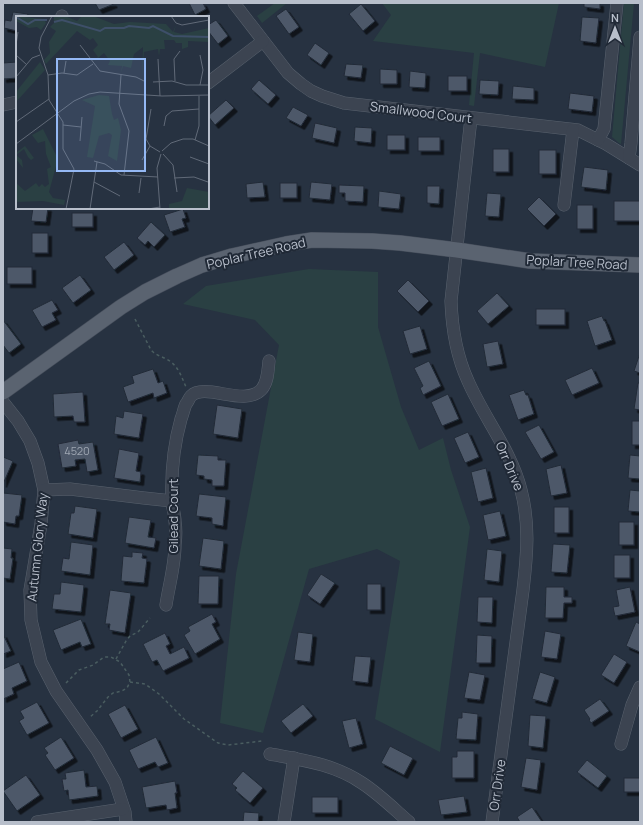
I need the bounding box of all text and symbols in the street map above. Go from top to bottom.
north arrow [595,8,635,48]
text: N [611,10,619,25]
inset map [16,16,209,209]
street label: Smallwood Court [369,97,473,127]
street label: Poplar Tree Road [205,233,307,273]
street label: Poplar Tree Road [526,250,628,274]
street label: Orr Drive [492,439,529,494]
house number: 4520 [64,443,90,458]
street label: Gilead Court [164,479,182,553]
street label: Autumn Glory Way [22,491,52,602]
street label: Orr Drive [484,758,510,812]

